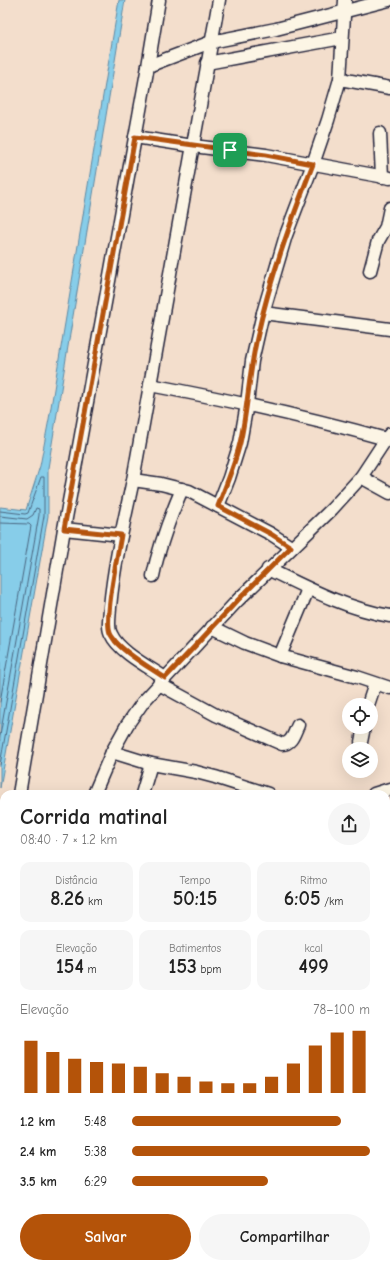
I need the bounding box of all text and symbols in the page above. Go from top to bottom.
pin [213,133,247,167]
icon: arrive [219,139,241,161]
map controls [342,698,378,778]
button: locate [342,698,378,734]
button: layers [342,742,378,778]
button: share [328,803,370,845]
text: Corrida matinal [20,804,168,830]
text: 08:40 · 7 × 1.2 km [20,832,117,847]
text: Distância [55,874,97,887]
text: Tempo [179,874,211,887]
text: Ritmo [300,874,327,887]
text: 8.26 [50,887,84,910]
text: 50:15 [173,887,217,910]
text: 6:05 [284,887,321,910]
text: km [84,895,103,908]
text: /km [321,895,343,908]
text: Elevação [56,942,97,955]
text: Batimentos [169,942,221,955]
text: kcal [304,942,323,955]
text: 154 [56,955,84,978]
text: 153 [169,955,197,978]
text: 499 [299,955,329,978]
text: m [84,963,97,976]
text: bpm [197,963,221,976]
text: Elevação [20,1002,69,1017]
text: 78–100 m [313,1002,370,1017]
text: 1.2 km [20,1114,55,1129]
text: 5:48 [84,1114,106,1129]
text: 2.4 km [20,1144,56,1159]
text: 5:38 [84,1144,107,1159]
text: 3.5 km [20,1174,57,1189]
text: 6:29 [84,1174,107,1189]
button: Salvar [20,1214,191,1260]
button: Compartilhar [199,1214,370,1260]

